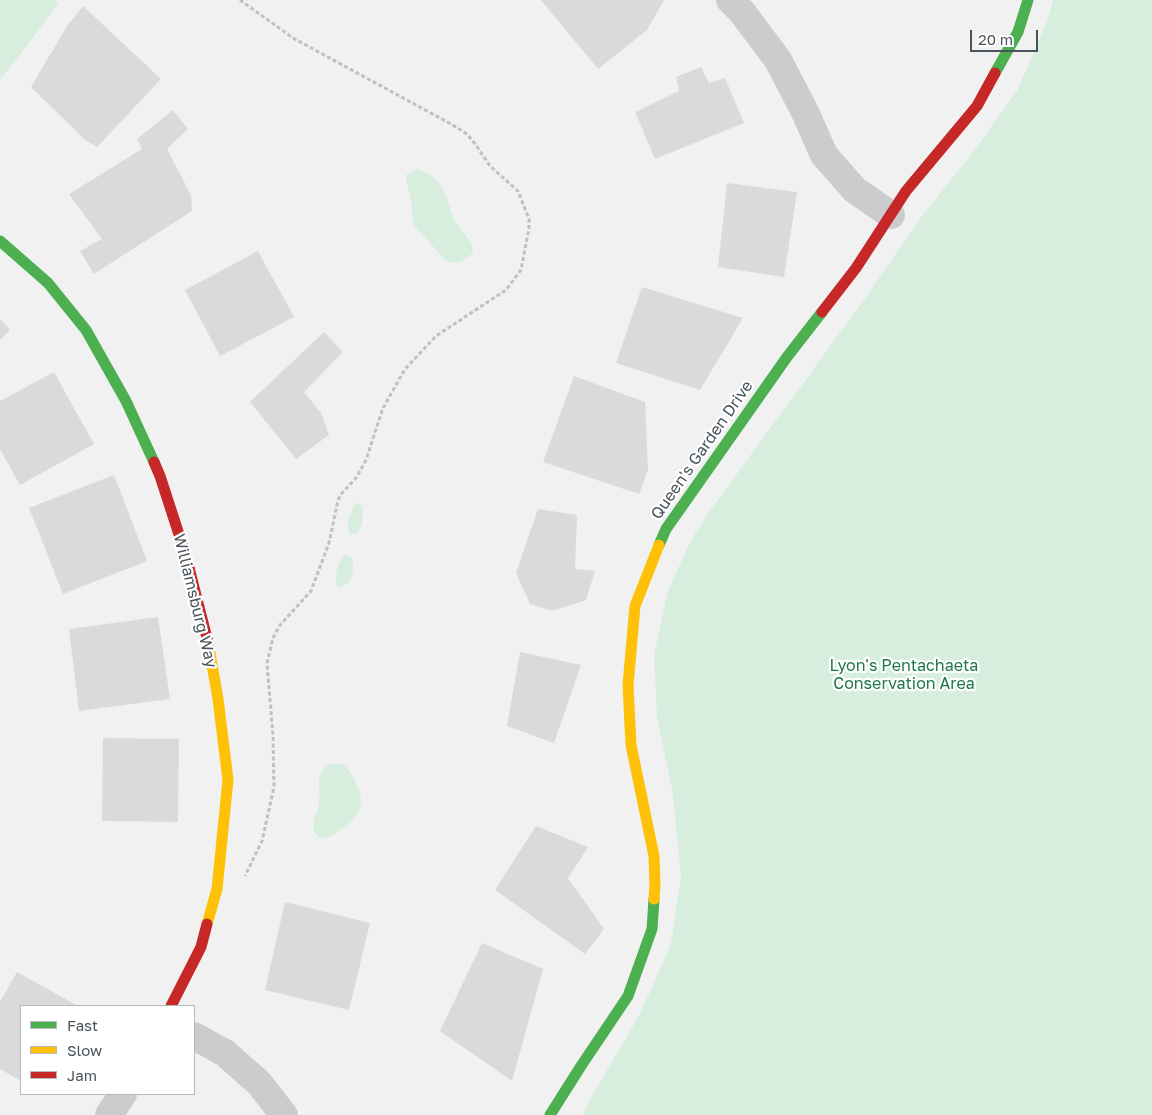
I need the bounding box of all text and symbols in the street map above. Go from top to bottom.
scale bar [972,20,1040,52]
text: 20 m [978,30,1013,48]
street label: Queen's Garden Drive [647,377,757,523]
street label: Williamsburg Way [169,532,221,670]
park label: Lyon's Pentachaeta Conservation Area [830,656,978,694]
legend [20,1005,195,1095]
text: Fast [67,1016,98,1034]
text: Slow [67,1041,102,1059]
text: Jam [67,1066,97,1084]

